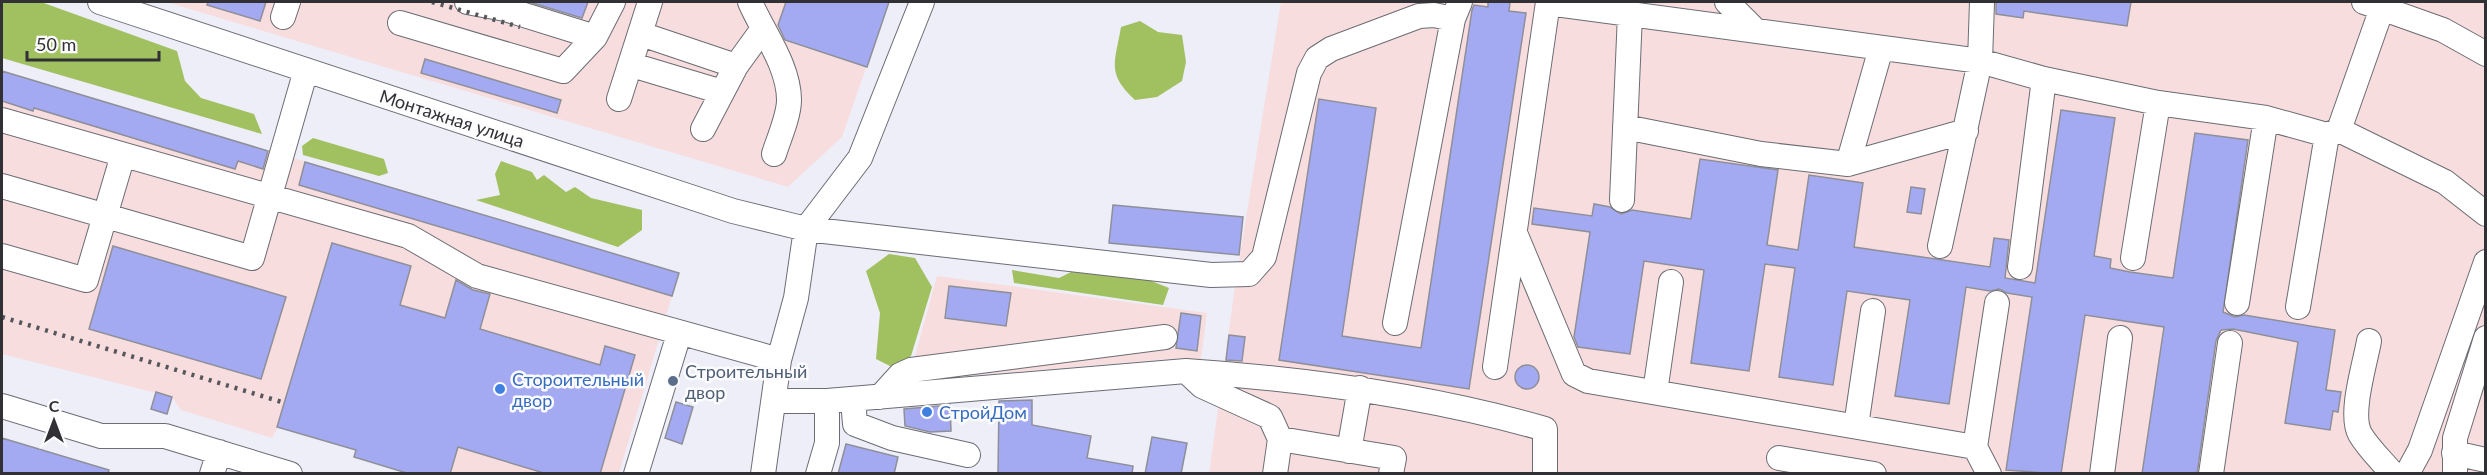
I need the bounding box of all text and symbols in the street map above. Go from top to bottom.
scale bar [27,24,159,62]
text: 50 m [36,33,76,55]
street label: Монтажная улица [377,84,527,152]
place label: Строительный двор [685,360,807,403]
place label: Стороительный двор [512,368,644,411]
marker: Строительный двор [666,374,680,388]
marker: Стороительный двор [493,382,507,396]
north arrow [24,391,84,451]
text: С [49,396,60,415]
place label: СтройДом [939,401,1027,423]
marker: СтройДом [920,405,934,419]

